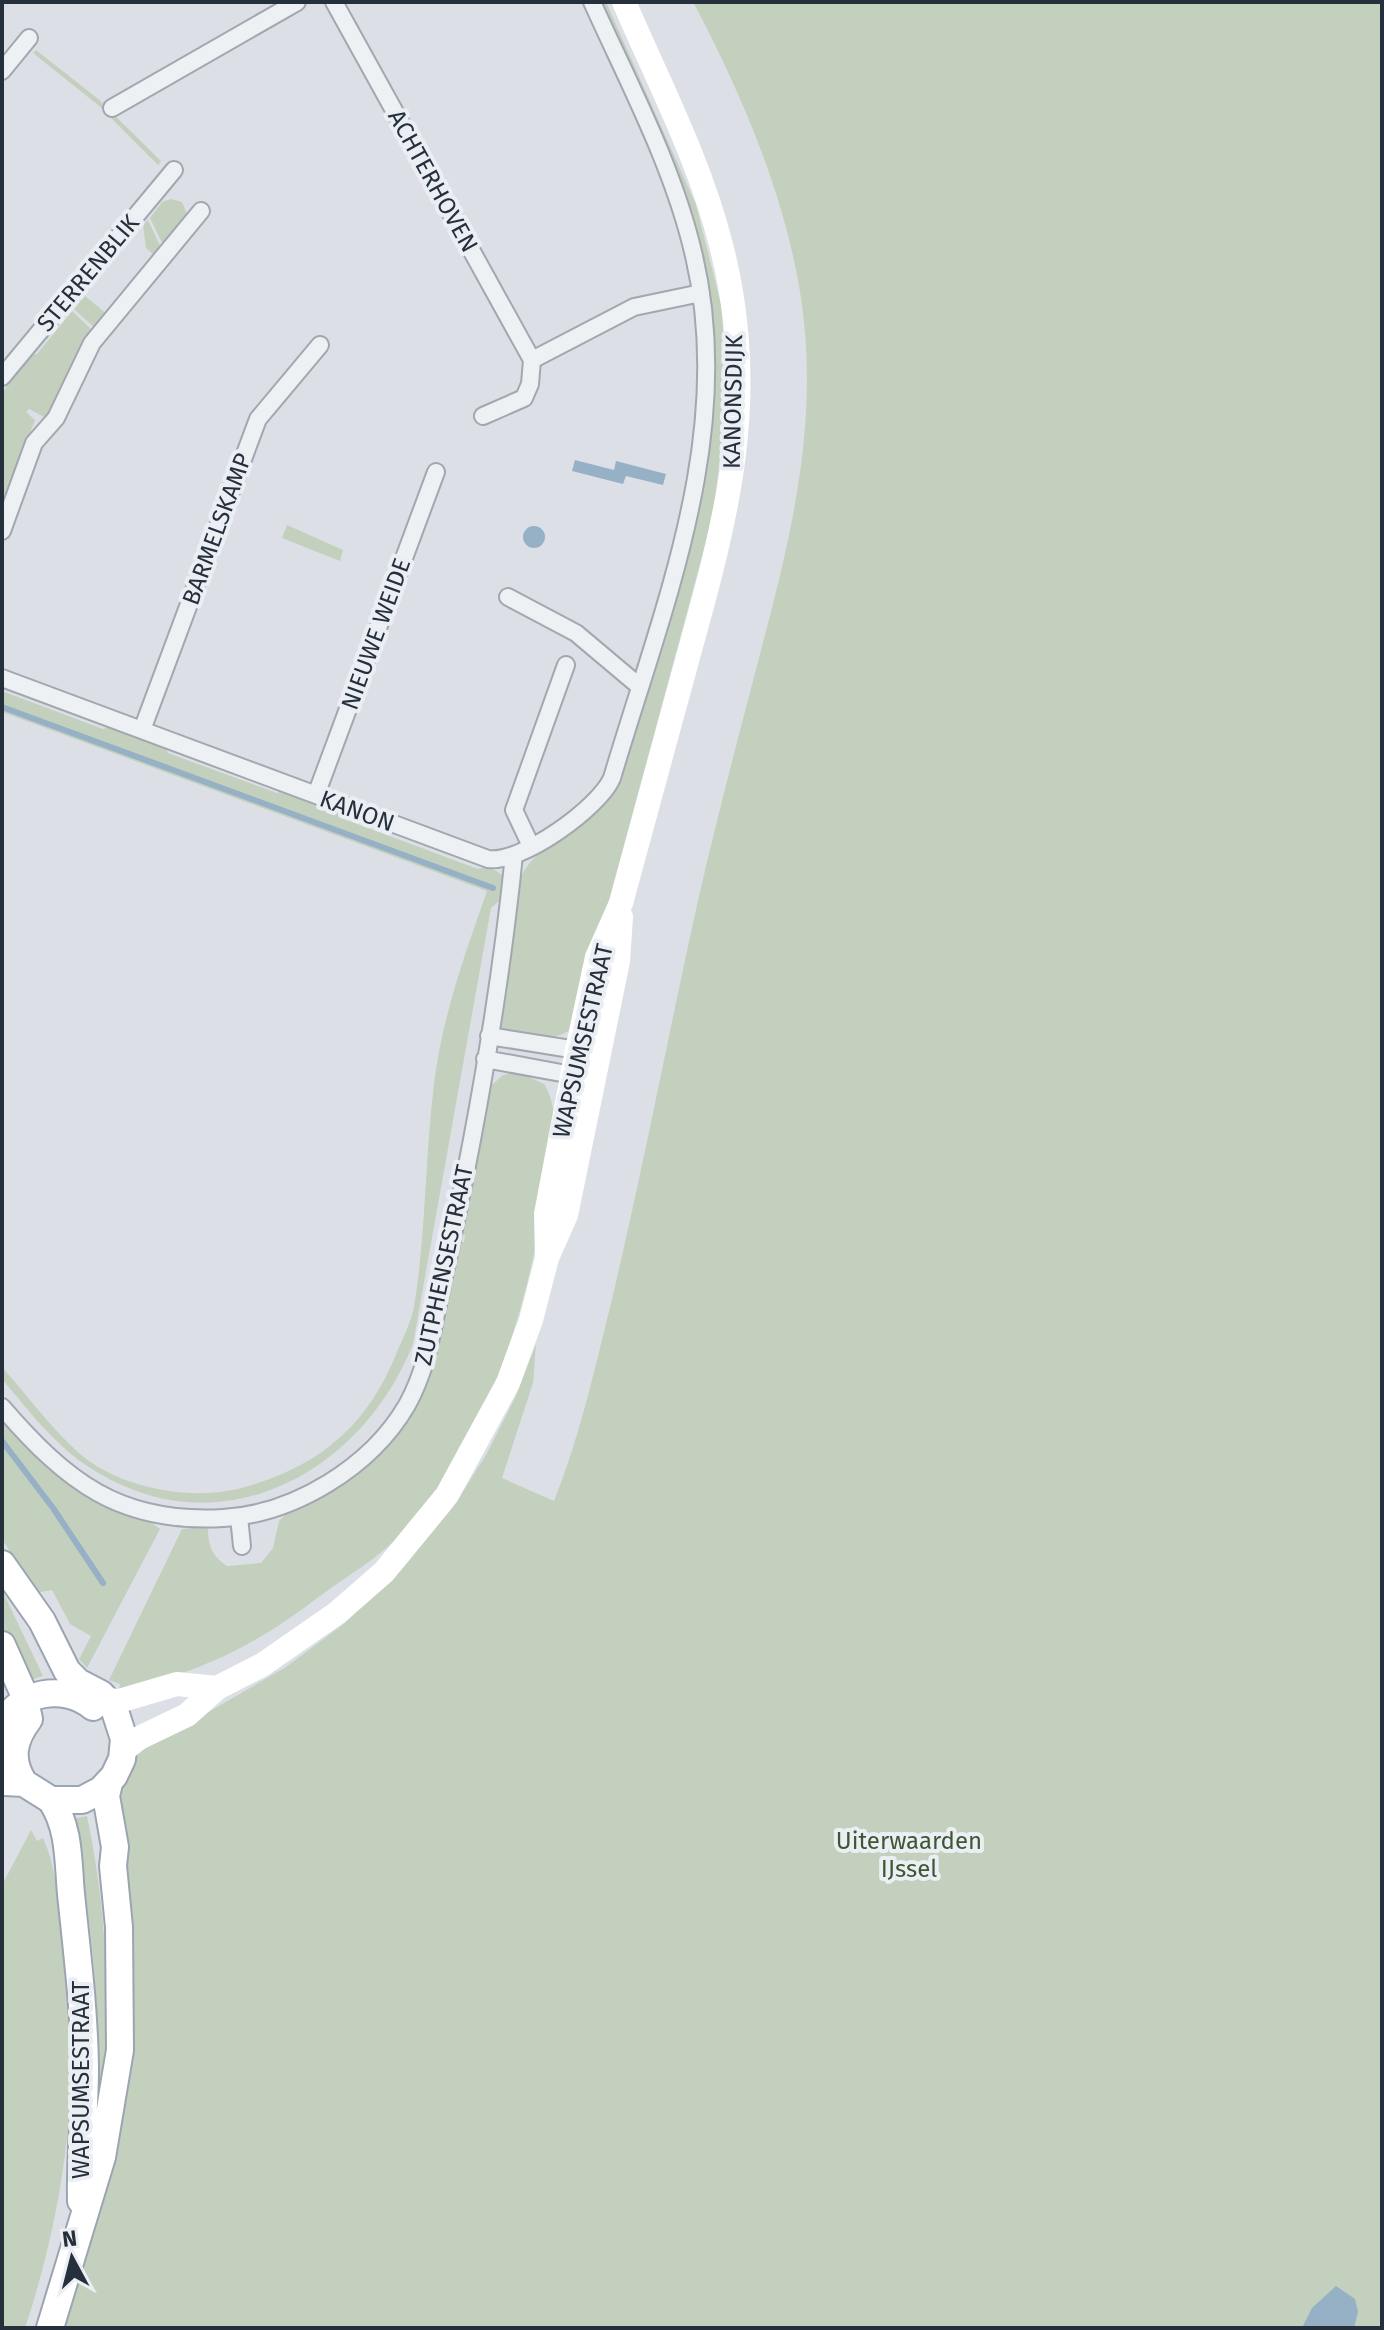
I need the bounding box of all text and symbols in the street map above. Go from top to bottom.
street label: ACHTERHOVEN [382,105,484,257]
street label: STERRENBLIK [31,208,146,337]
street label: KANONSDIJK [718,334,748,469]
street label: BARMELSKAMP [177,449,257,609]
street label: NIEUWE WEIDE [336,554,416,714]
street label: KANON [316,785,398,837]
street label: WAPSUMSESTRAAT [547,941,619,1141]
street label: ZUTPHENSESTRAAT [409,1162,479,1368]
park label: Uiterwaarden IJssel [836,1827,982,1883]
street label: WAPSUMSESTRAAT [67,1980,95,2179]
north arrow [32,2218,112,2298]
text: N [61,2224,79,2253]

